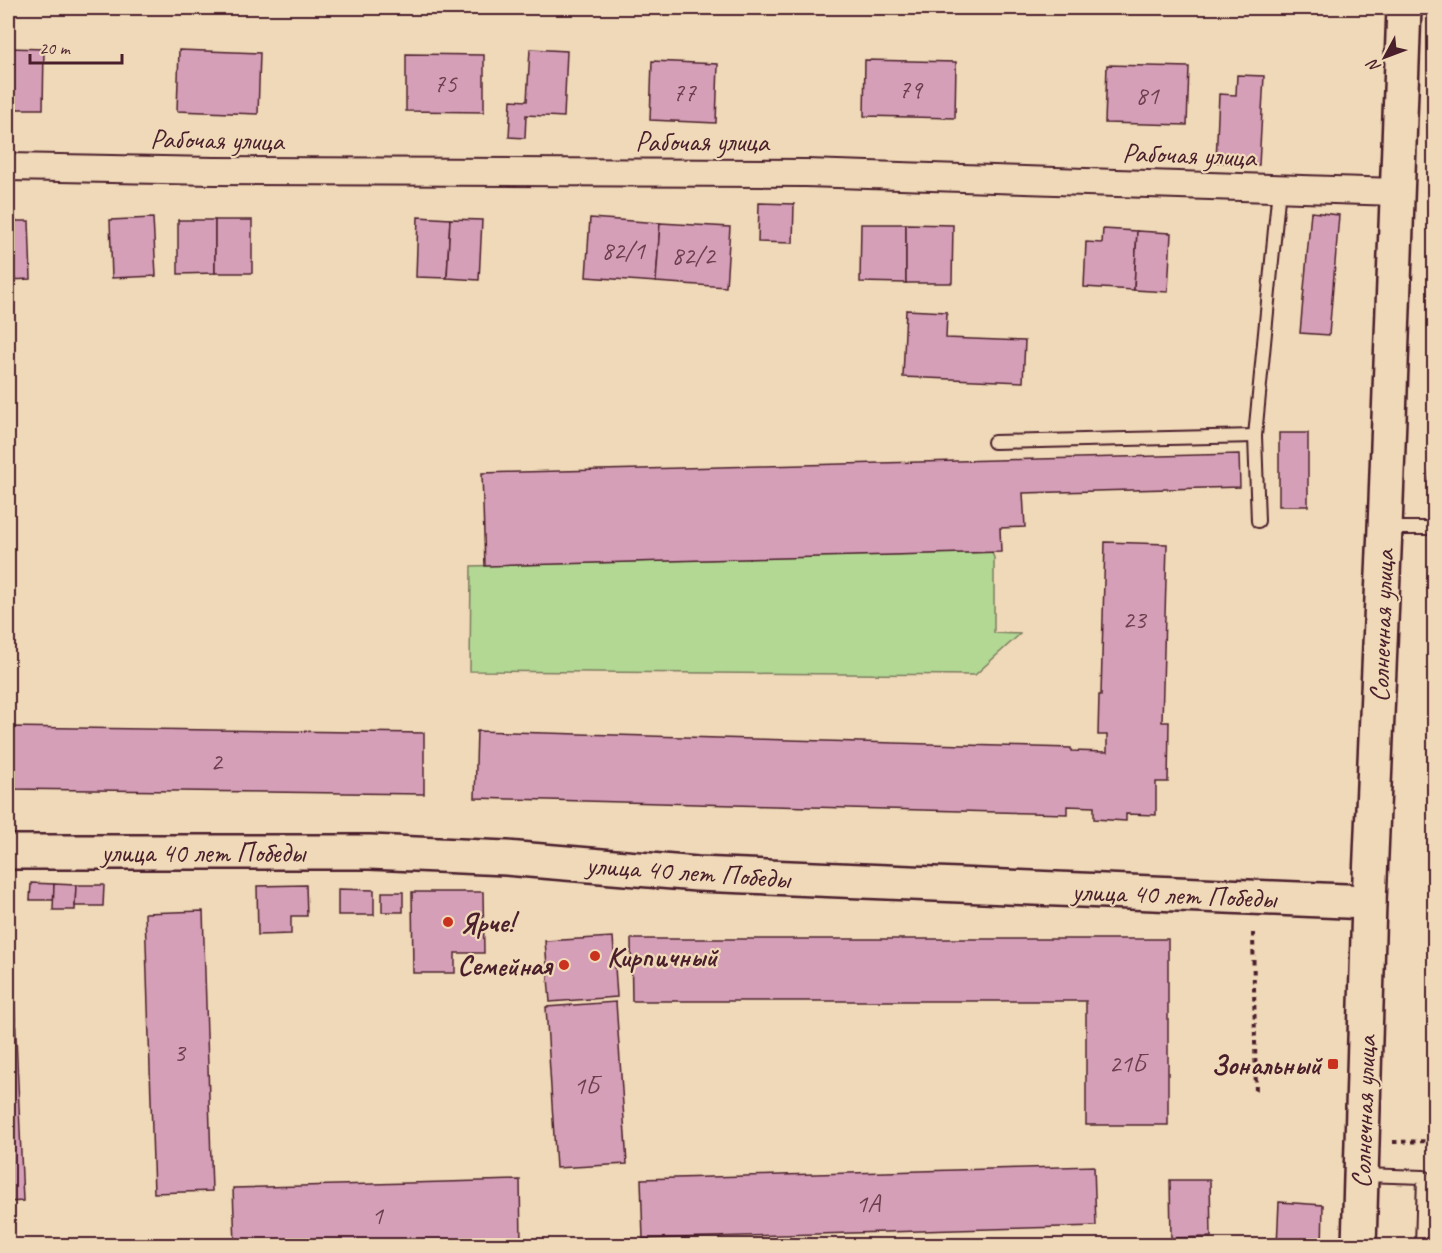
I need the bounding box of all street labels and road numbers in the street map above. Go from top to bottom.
street label: Рабочая улица [150,121,286,158]
street label: Рабочая улица [635,124,771,159]
street label: Рабочая улица [1122,135,1258,174]
street label: Солнечная улица [1361,547,1402,703]
street label: улица 40 лет Победы [99,835,307,870]
street label: улица 40 лет Победы [583,847,793,896]
street label: улица 40 лет Победы [1069,873,1279,916]
street label: Солнечная улица [1343,1033,1384,1189]

